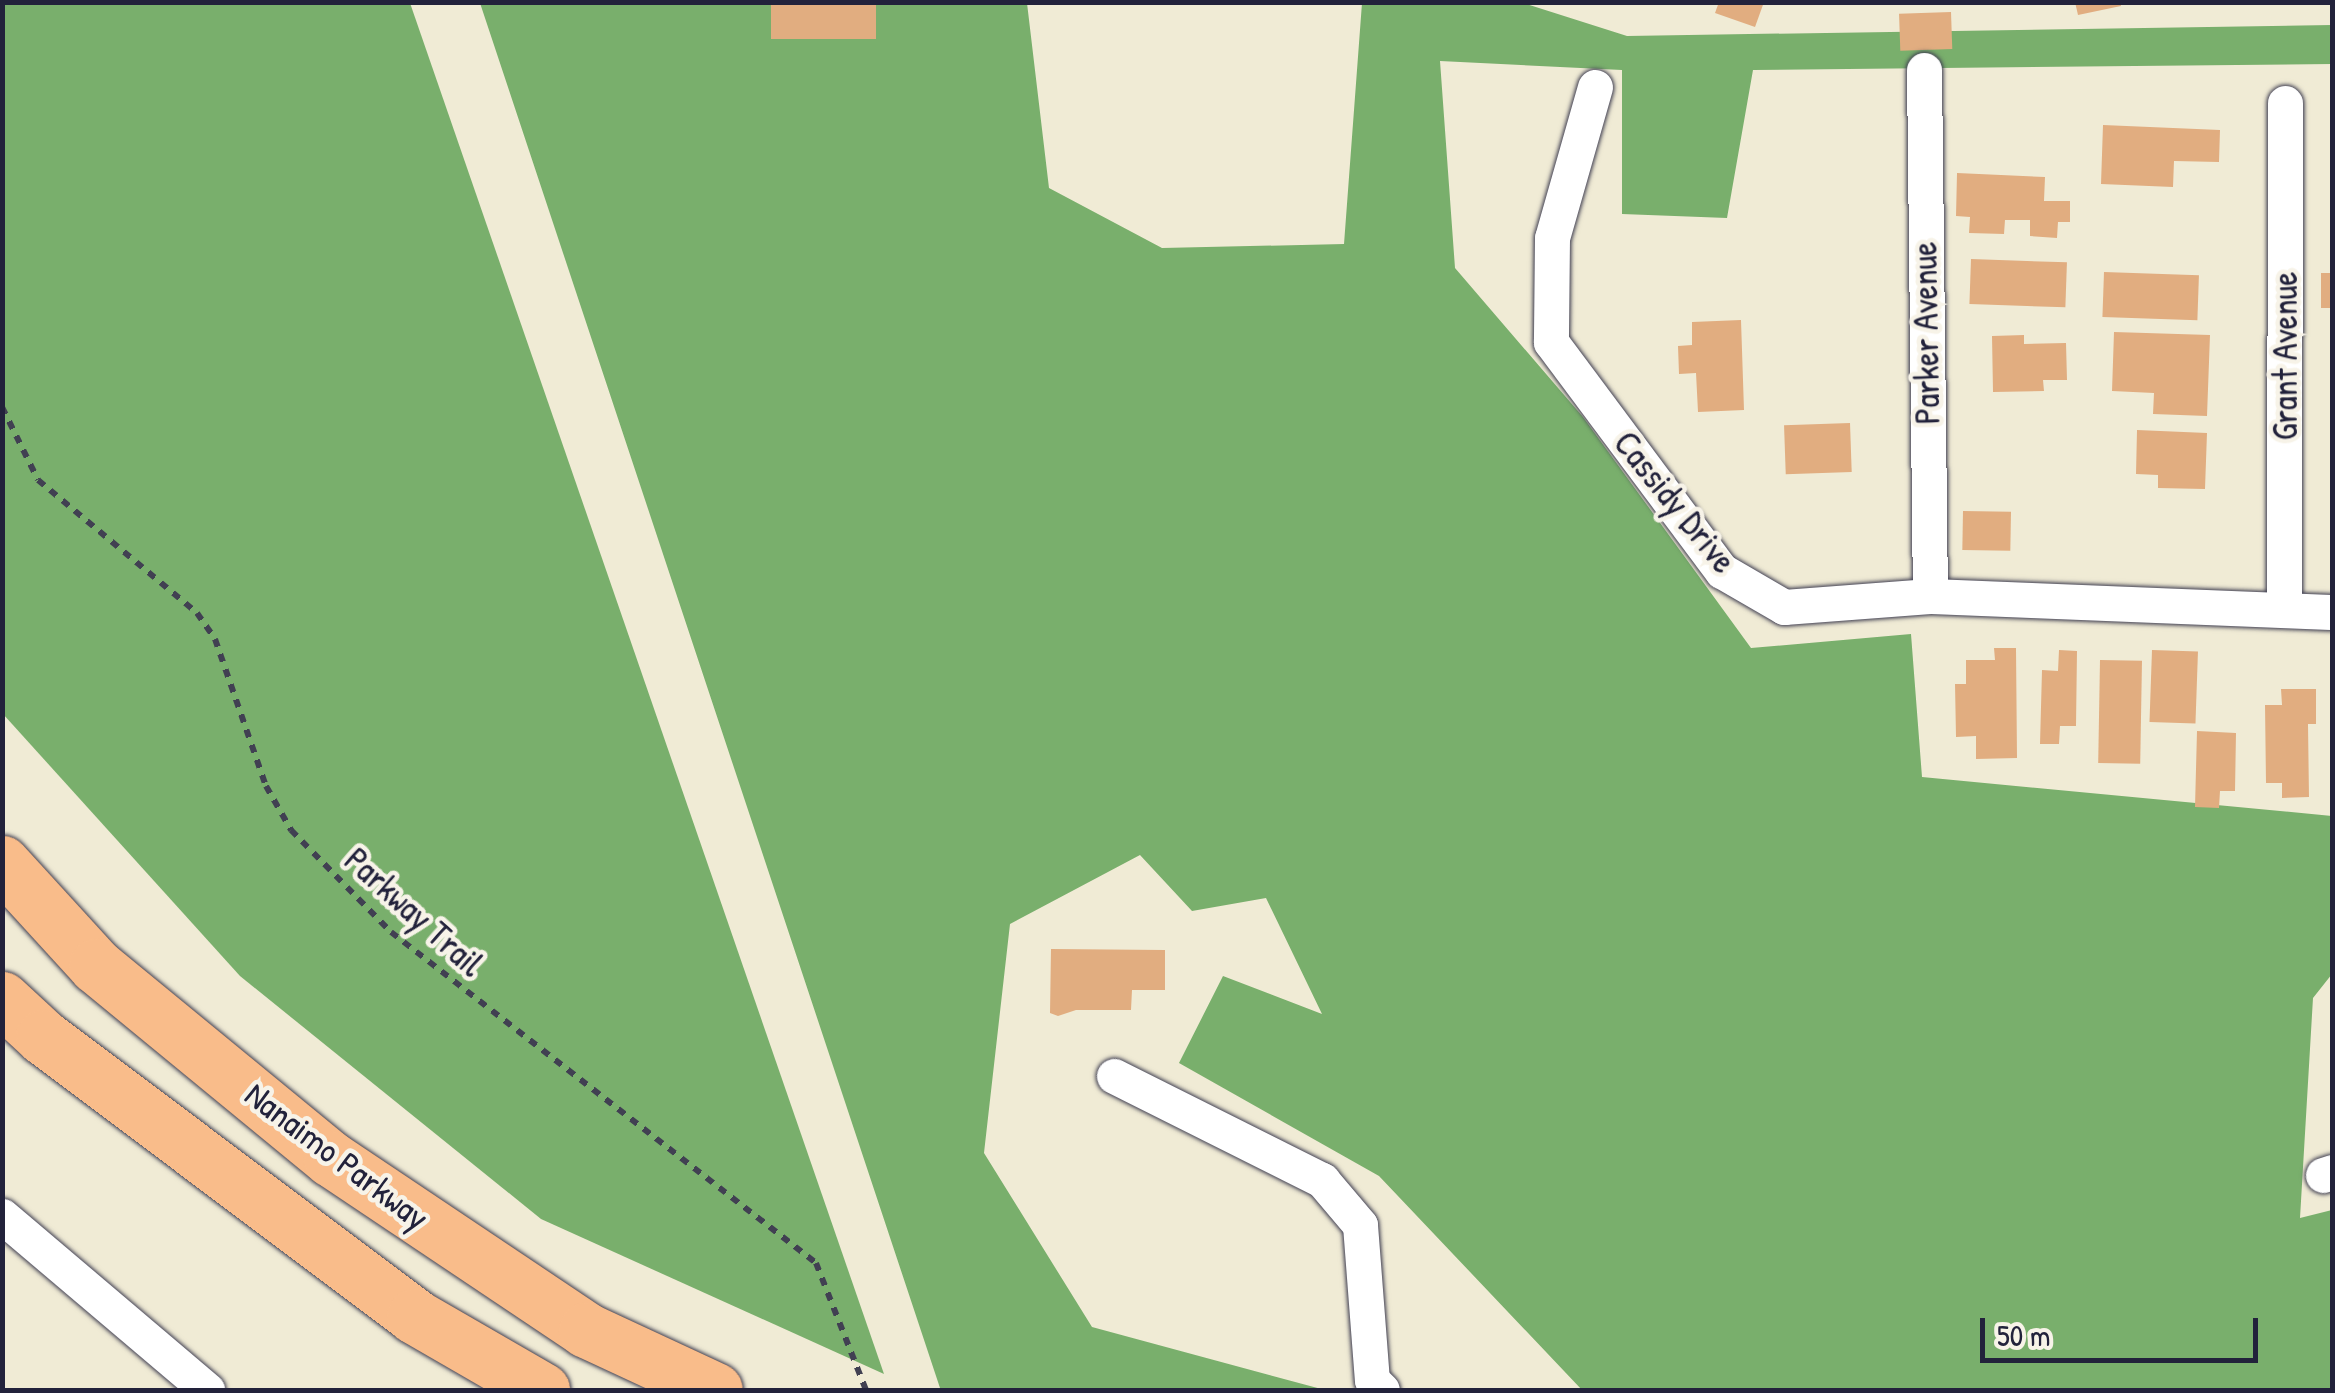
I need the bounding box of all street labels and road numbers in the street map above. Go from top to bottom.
street label: Parker Avenue [1903,241,1949,425]
street label: Grant Avenue [2264,272,2306,440]
street label: Cassidy Drive [1605,423,1745,581]
street label: Parkway Trail [336,839,492,985]
street label: Nanaimo Parkway [237,1073,437,1239]

